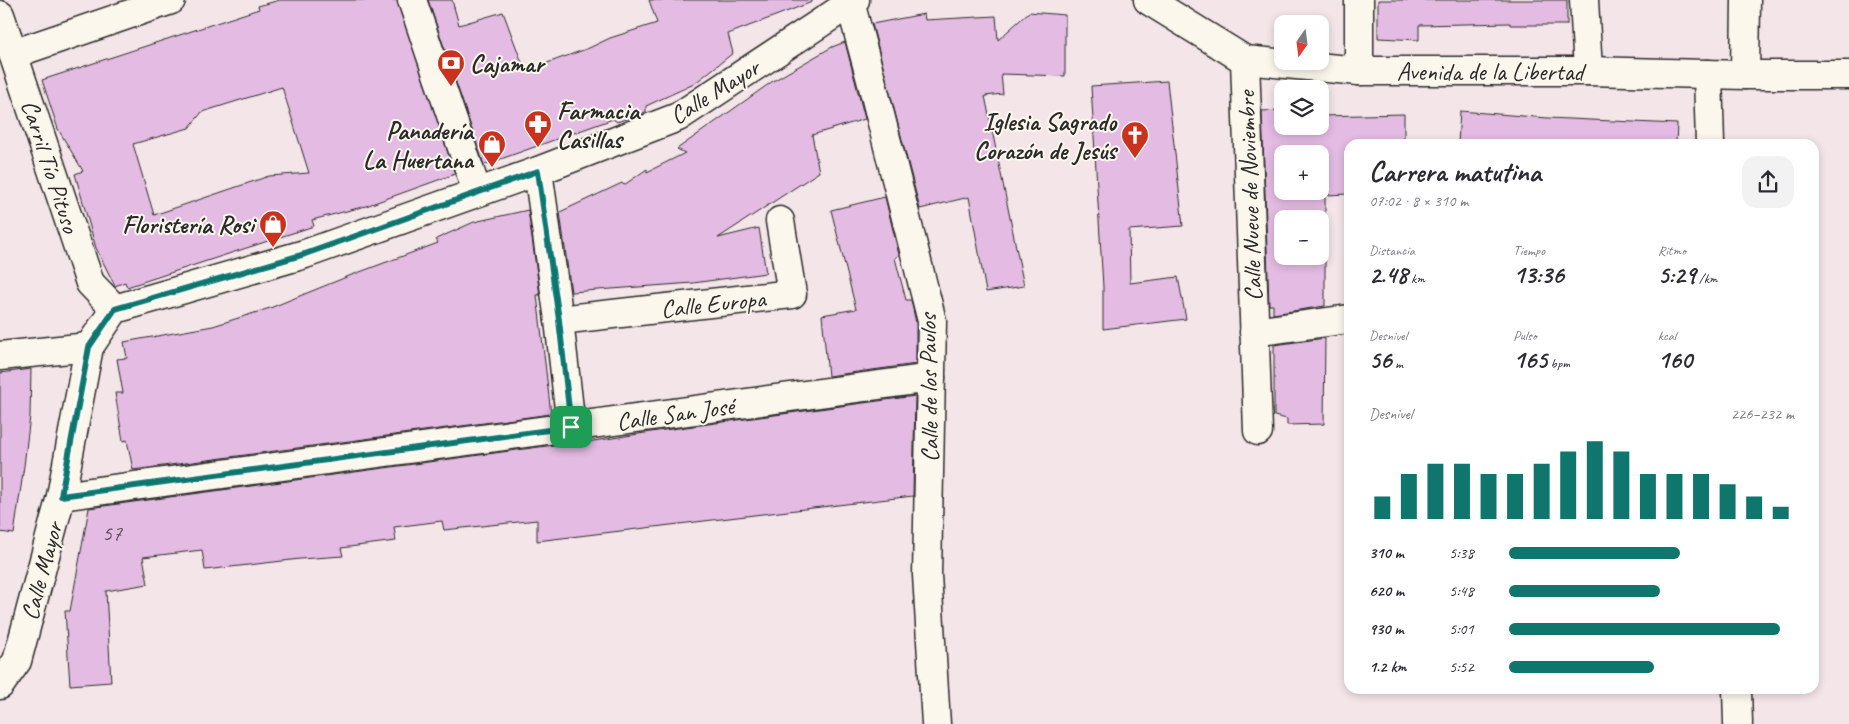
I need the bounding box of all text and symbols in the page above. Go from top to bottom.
north arrow [1274,15,1329,70]
map controls [1274,15,1329,265]
bank icon: Cajamar [436,48,466,87]
place label: Cajamar [470,48,546,80]
street label: Calle Mayor [664,50,768,132]
street label: Avenida de la Libertad [1397,56,1586,88]
button: layers [1274,80,1329,135]
street label: Calle Nueve de Noviembre [1230,88,1270,302]
place label: Farmacia Casillas [557,95,641,156]
street label: Carril Tío Pituso [14,96,87,238]
place label: Iglesia Sagrado Corazón de Jesús [974,106,1118,167]
pharmacy icon: Farmacia Casillas [523,109,553,148]
place label: Panadería La Huertana [363,115,475,176]
church icon: Iglesia Sagrado Corazón de Jesús [1120,120,1150,159]
shop icon: Panadería La Huertana [477,129,507,168]
button: + [1274,145,1329,200]
text: Carrera matutina [1369,154,1541,189]
button: share [1742,156,1794,208]
text: 07:02 · 8 × 310 m [1369,191,1468,211]
place label: Floristería Rosi [122,209,257,241]
shop icon: Floristería Rosi [258,209,288,248]
button: − [1274,210,1329,265]
text: Distancia [1369,242,1415,259]
text: Tiempo [1513,242,1545,259]
text: Ritmo [1658,242,1686,259]
text: 2.48 [1369,259,1408,291]
text: 13:36 [1513,259,1564,291]
text: 5:29 [1658,259,1696,291]
text: km [1408,270,1425,287]
text: /km [1696,270,1717,287]
street label: Calle Europa [659,282,769,325]
street label: Calle de los Paulos [912,311,946,462]
text: Desnivel [1369,327,1407,344]
text: Pulso [1513,327,1537,344]
text: kcal [1658,327,1676,344]
text: 56 [1369,344,1392,376]
text: 165 [1513,344,1547,376]
text: 160 [1658,344,1692,376]
text: m [1392,355,1403,372]
text: bpm [1547,355,1570,372]
street label: Calle San José [614,389,740,438]
text: Desnivel [1369,404,1412,424]
text: 226–232 m [1731,404,1794,424]
pin [550,406,592,448]
icon: arrive [557,413,585,441]
street label: Calle Mayor [14,516,71,624]
house number: 57 [102,519,123,547]
text: 310 m [1369,543,1404,563]
text: 5:38 [1449,543,1474,563]
text: 620 m [1369,581,1404,601]
text: 5:48 [1449,581,1474,601]
text: 930 m [1369,619,1403,639]
text: 5:01 [1449,619,1474,639]
text: 1.2 km [1369,657,1406,677]
text: 5:52 [1449,657,1474,677]

